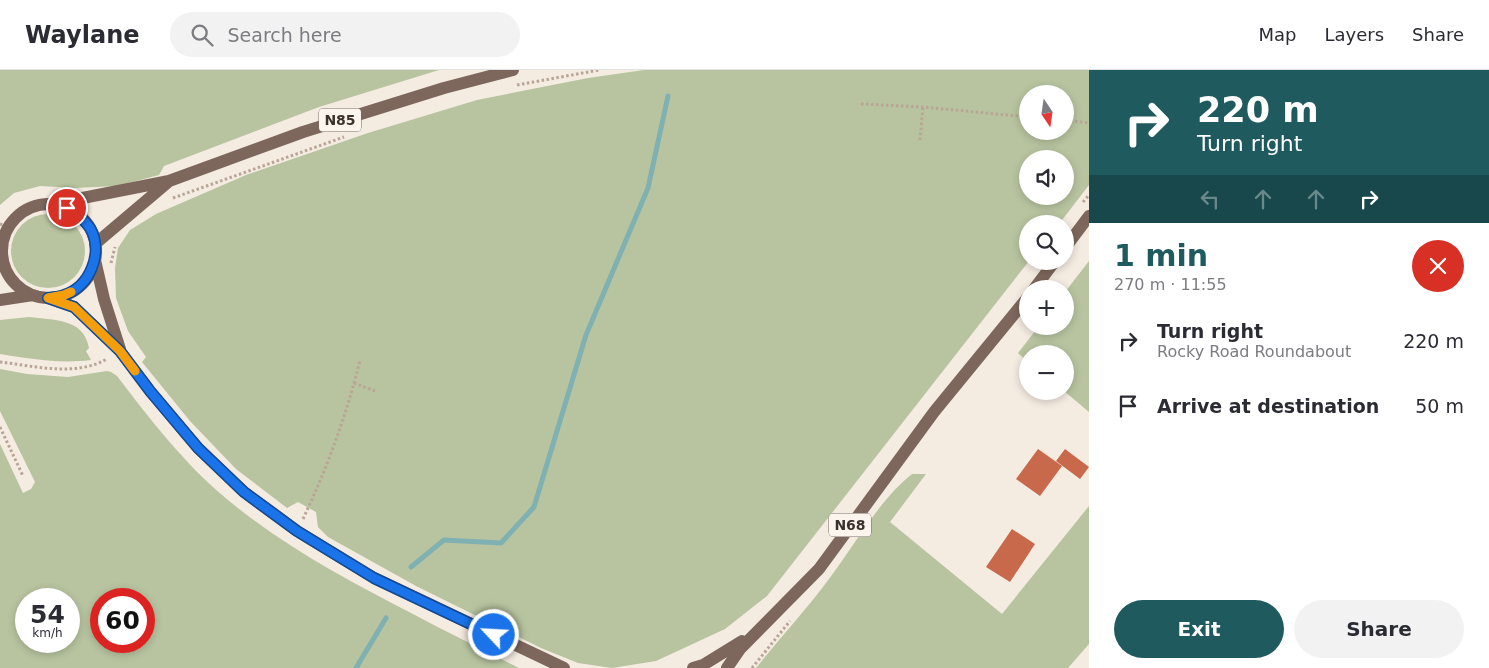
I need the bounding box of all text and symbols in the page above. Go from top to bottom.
search box [170,12,520,57]
text: Waylane [25,21,140,49]
icon: search [188,21,216,49]
text: Search here [228,24,342,46]
text: Map [1258,24,1296,45]
text: Layers [1324,24,1384,45]
text: Share [1412,24,1464,45]
north arrow [1019,85,1074,140]
map controls [1019,85,1074,400]
icon: right [1114,90,1179,155]
text: 220 m [1197,90,1319,130]
road number: N85 [319,108,361,132]
text: Turn right [1197,131,1302,156]
button: sound [1019,150,1074,205]
icon: left [1196,185,1224,213]
icon: ahead [1249,185,1277,213]
icon: ahead [1302,185,1330,213]
icon: right [1355,185,1383,213]
pin [46,187,88,229]
icon: arrive [53,194,81,222]
button: search [1019,215,1074,270]
text: 1 min [1114,238,1208,273]
button: close [1412,240,1464,292]
text: 270 m · 11:55 [1114,275,1227,294]
button: + [1019,280,1074,335]
text: Turn right [1157,320,1263,342]
icon: right [1114,327,1142,355]
text: 220 m [1403,330,1464,352]
text: Rocky Road Roundabout [1157,342,1351,361]
button: − [1019,345,1074,400]
icon: arrive [1114,392,1142,420]
text: Arrive at destination [1157,395,1379,417]
text: 50 m [1415,395,1464,417]
road number: N68 [829,514,871,536]
speed limit sign: 60 [90,588,155,653]
text: 54 [30,600,65,629]
button: Exit [1114,600,1284,658]
button: Share [1294,600,1464,658]
position arrow [467,608,519,660]
text: km/h [32,626,63,640]

